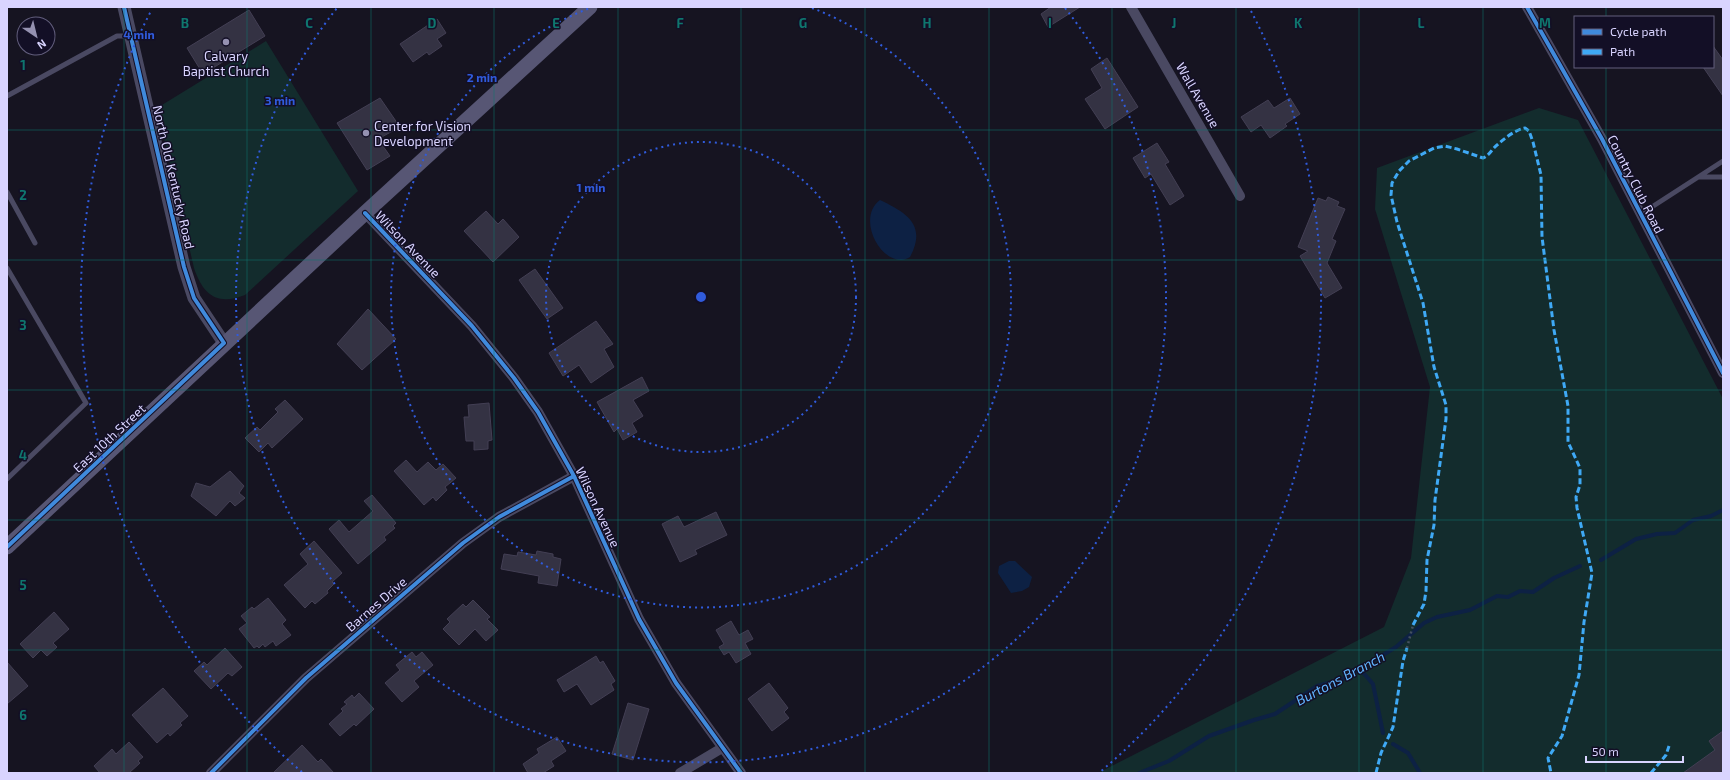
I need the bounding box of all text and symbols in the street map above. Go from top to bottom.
text: B [181,15,189,31]
text: C [305,15,313,31]
text: D [428,15,437,31]
text: E [552,15,560,31]
text: F [676,15,684,31]
text: G [799,15,807,31]
text: H [923,15,932,31]
text: I [1048,15,1052,31]
text: J [1172,15,1176,31]
text: K [1294,15,1303,31]
text: L [1418,15,1425,31]
text: M [1539,15,1551,31]
north arrow [16,16,56,56]
legend [1574,16,1714,68]
text: Cycle path [1610,24,1667,38]
text: 4 min [123,27,155,41]
text: N [35,37,49,52]
marker: Calvary Baptist Church [221,37,231,47]
text: Path [1610,44,1635,58]
place label: Calvary Baptist Church [183,48,269,79]
text: 1 [20,57,26,73]
street label: Wall Avenue [1173,59,1223,131]
text: 2 min [467,70,497,84]
text: 3 min [265,93,295,107]
street label: North Old Kentucky Road [150,104,198,250]
place label: Center for Vision Development [374,118,471,149]
marker: Center for Vision Development [361,128,371,138]
street label: Country Club Road [1604,132,1668,236]
text: 1 min [577,180,605,194]
text: 2 [19,187,27,203]
street label: Wilson Avenue [372,207,444,281]
centre of rings [694,290,708,304]
text: 3 [19,317,27,333]
street label: East 10th Street [69,400,149,476]
text: 4 [19,447,27,463]
street label: Wilson Avenue [572,464,624,550]
street label: Barnes Drive [342,573,410,635]
text: 5 [19,577,27,593]
water label: Burtons Branch [1292,647,1388,709]
text: 6 [19,707,27,723]
scale bar [1586,738,1683,764]
text: 50 m [1592,744,1619,758]

